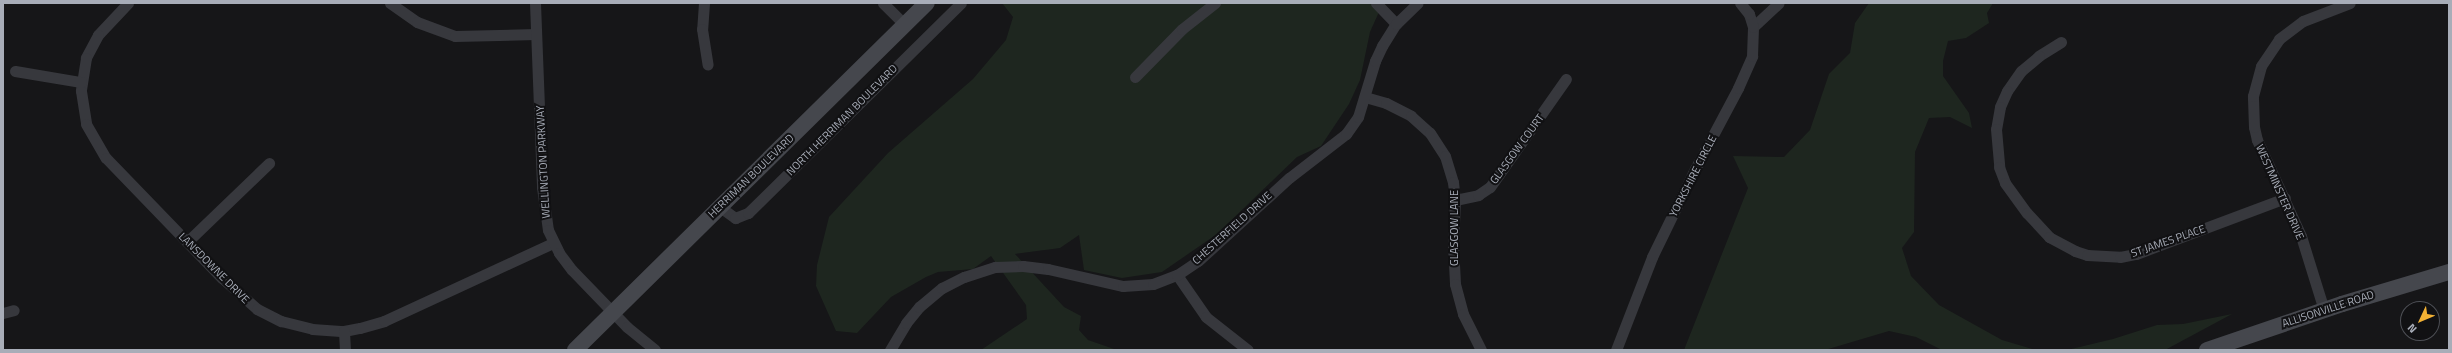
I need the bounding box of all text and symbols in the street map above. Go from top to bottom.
street label: NORTH HERRIMAN BOULEVARD [784,62,900,178]
street label: WELLINGTON PARKWAY [533,105,553,219]
street label: GLASGOW COURT [1487,111,1547,187]
street label: HERRIMAN BOULEVARD [705,132,797,220]
street label: YORKSHIRE CIRCLE [1667,133,1719,219]
street label: WESTMINSTER DRIVE [2253,142,2307,242]
street label: CHESTERFIELD DRIVE [1190,189,1274,267]
street label: GLASGOW LANE [1447,190,1461,266]
street label: ST JAMES PLACE [2129,222,2207,260]
street label: LANSDOWNE DRIVE [176,230,252,306]
street label: ALLISONVILLE ROAD [2280,288,2376,330]
north arrow [2400,301,2440,341]
text: N [2404,320,2420,337]

